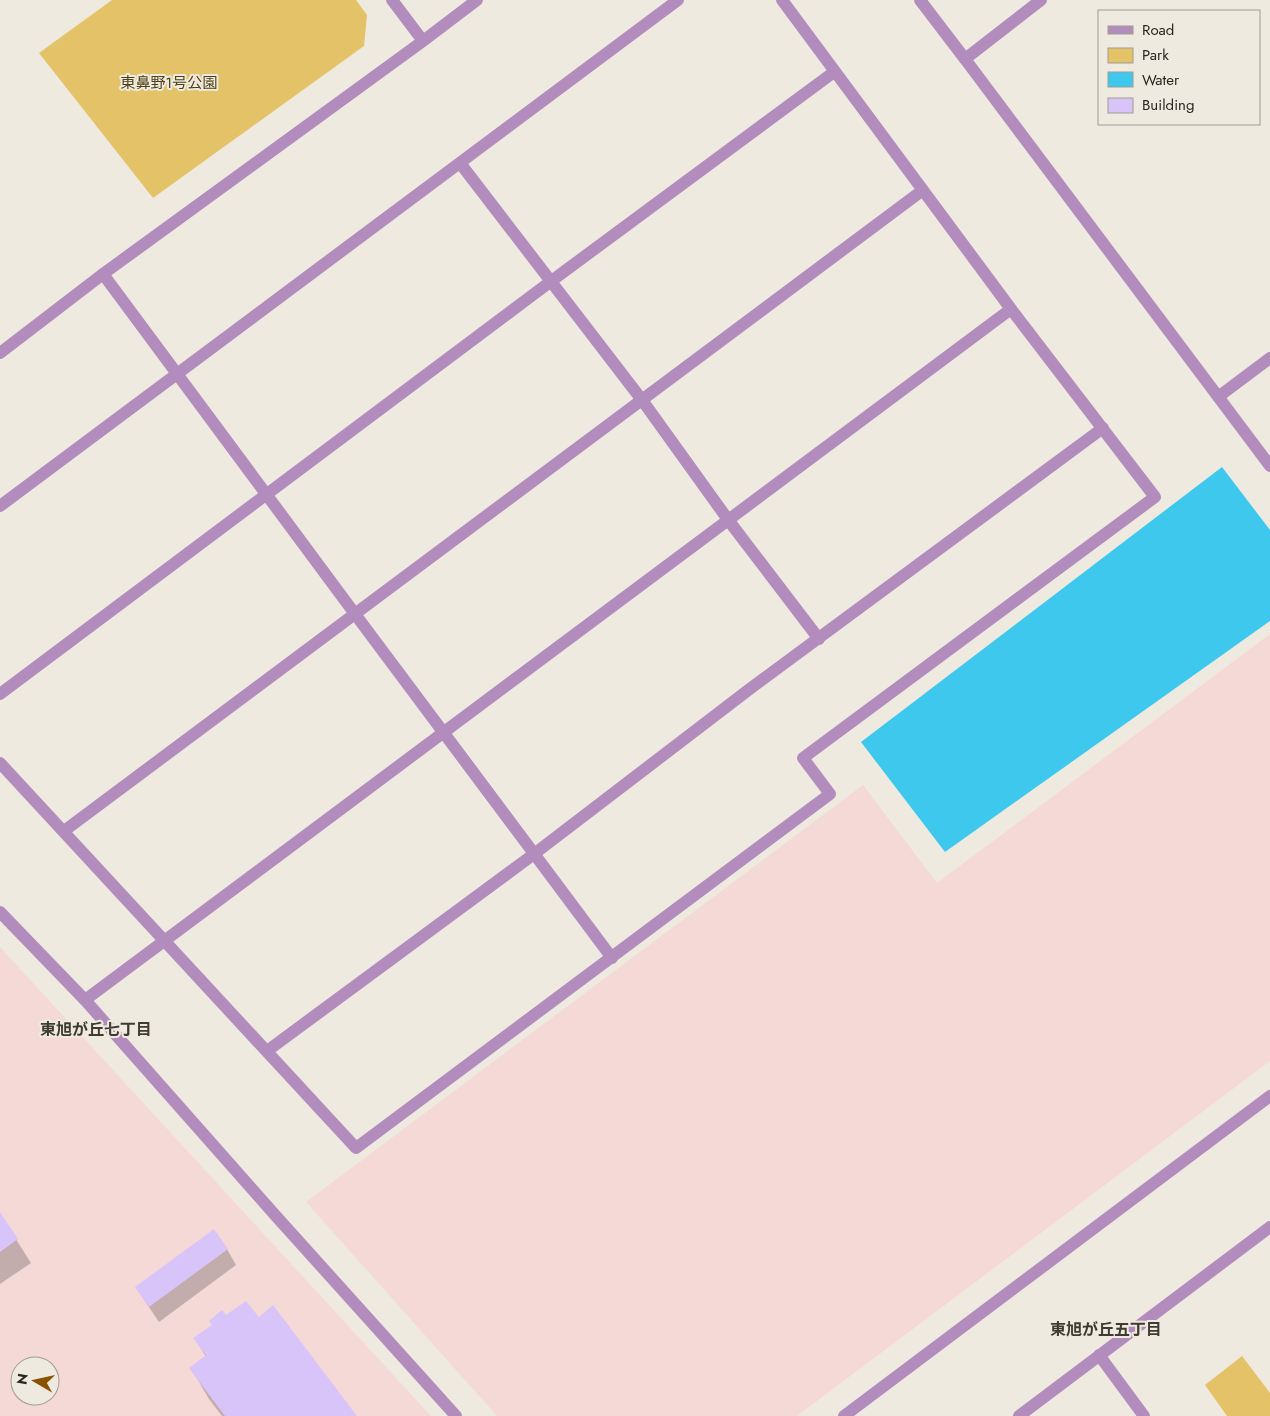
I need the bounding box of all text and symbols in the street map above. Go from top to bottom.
legend [1098,10,1260,125]
text: Road [1142,19,1174,41]
text: Park [1142,44,1169,66]
text: Water [1142,69,1180,91]
park label: 東鼻野1号公園 [121,72,217,94]
text: Building [1142,94,1194,116]
district label: 東旭が丘七丁目 [40,1018,152,1041]
district label: 東旭が丘五丁目 [1050,1318,1162,1341]
north arrow [10,1356,60,1406]
text: N [11,1372,33,1386]

